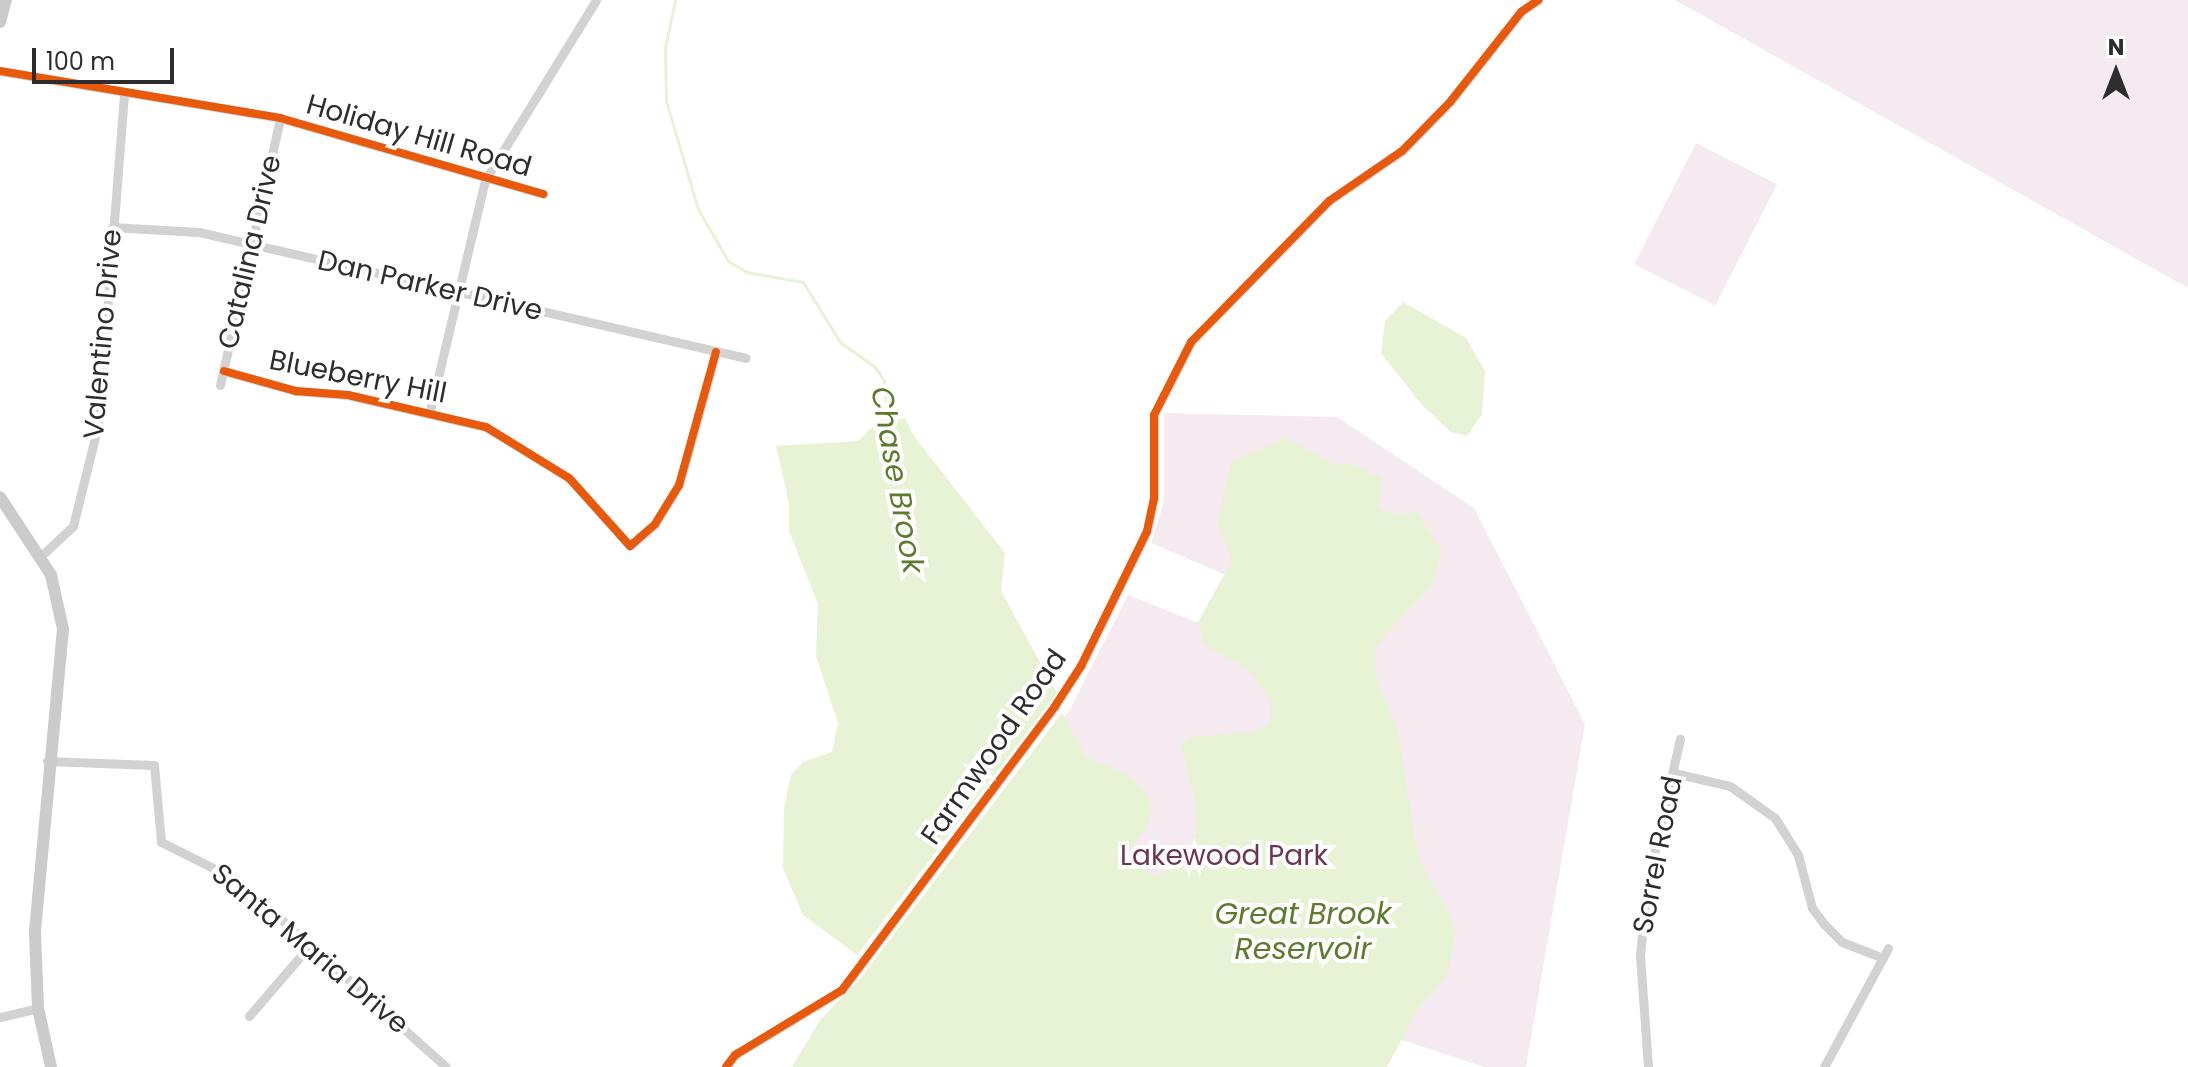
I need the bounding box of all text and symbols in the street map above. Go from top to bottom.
scale bar [36,32,178,82]
north arrow [2076,32,2156,112]
text: N [2108,32,2124,63]
text: 100 m [46,45,115,78]
street label: Holiday Hill Road [303,88,535,184]
street label: Catalina Drive [211,152,289,352]
street label: Valentino Drive [77,228,129,440]
street label: Dan Parker Drive [314,244,546,328]
street label: Blueberry Hill [267,343,449,411]
water label: Chase Brook [863,384,931,576]
street label: Farmwood Road [914,643,1074,851]
street label: Sorrel Road [1626,773,1690,937]
park label: Lakewood Park [1120,839,1328,873]
street label: Santa Maria Drive [205,857,415,1041]
water label: Great Brook Reservoir [1215,896,1391,966]

